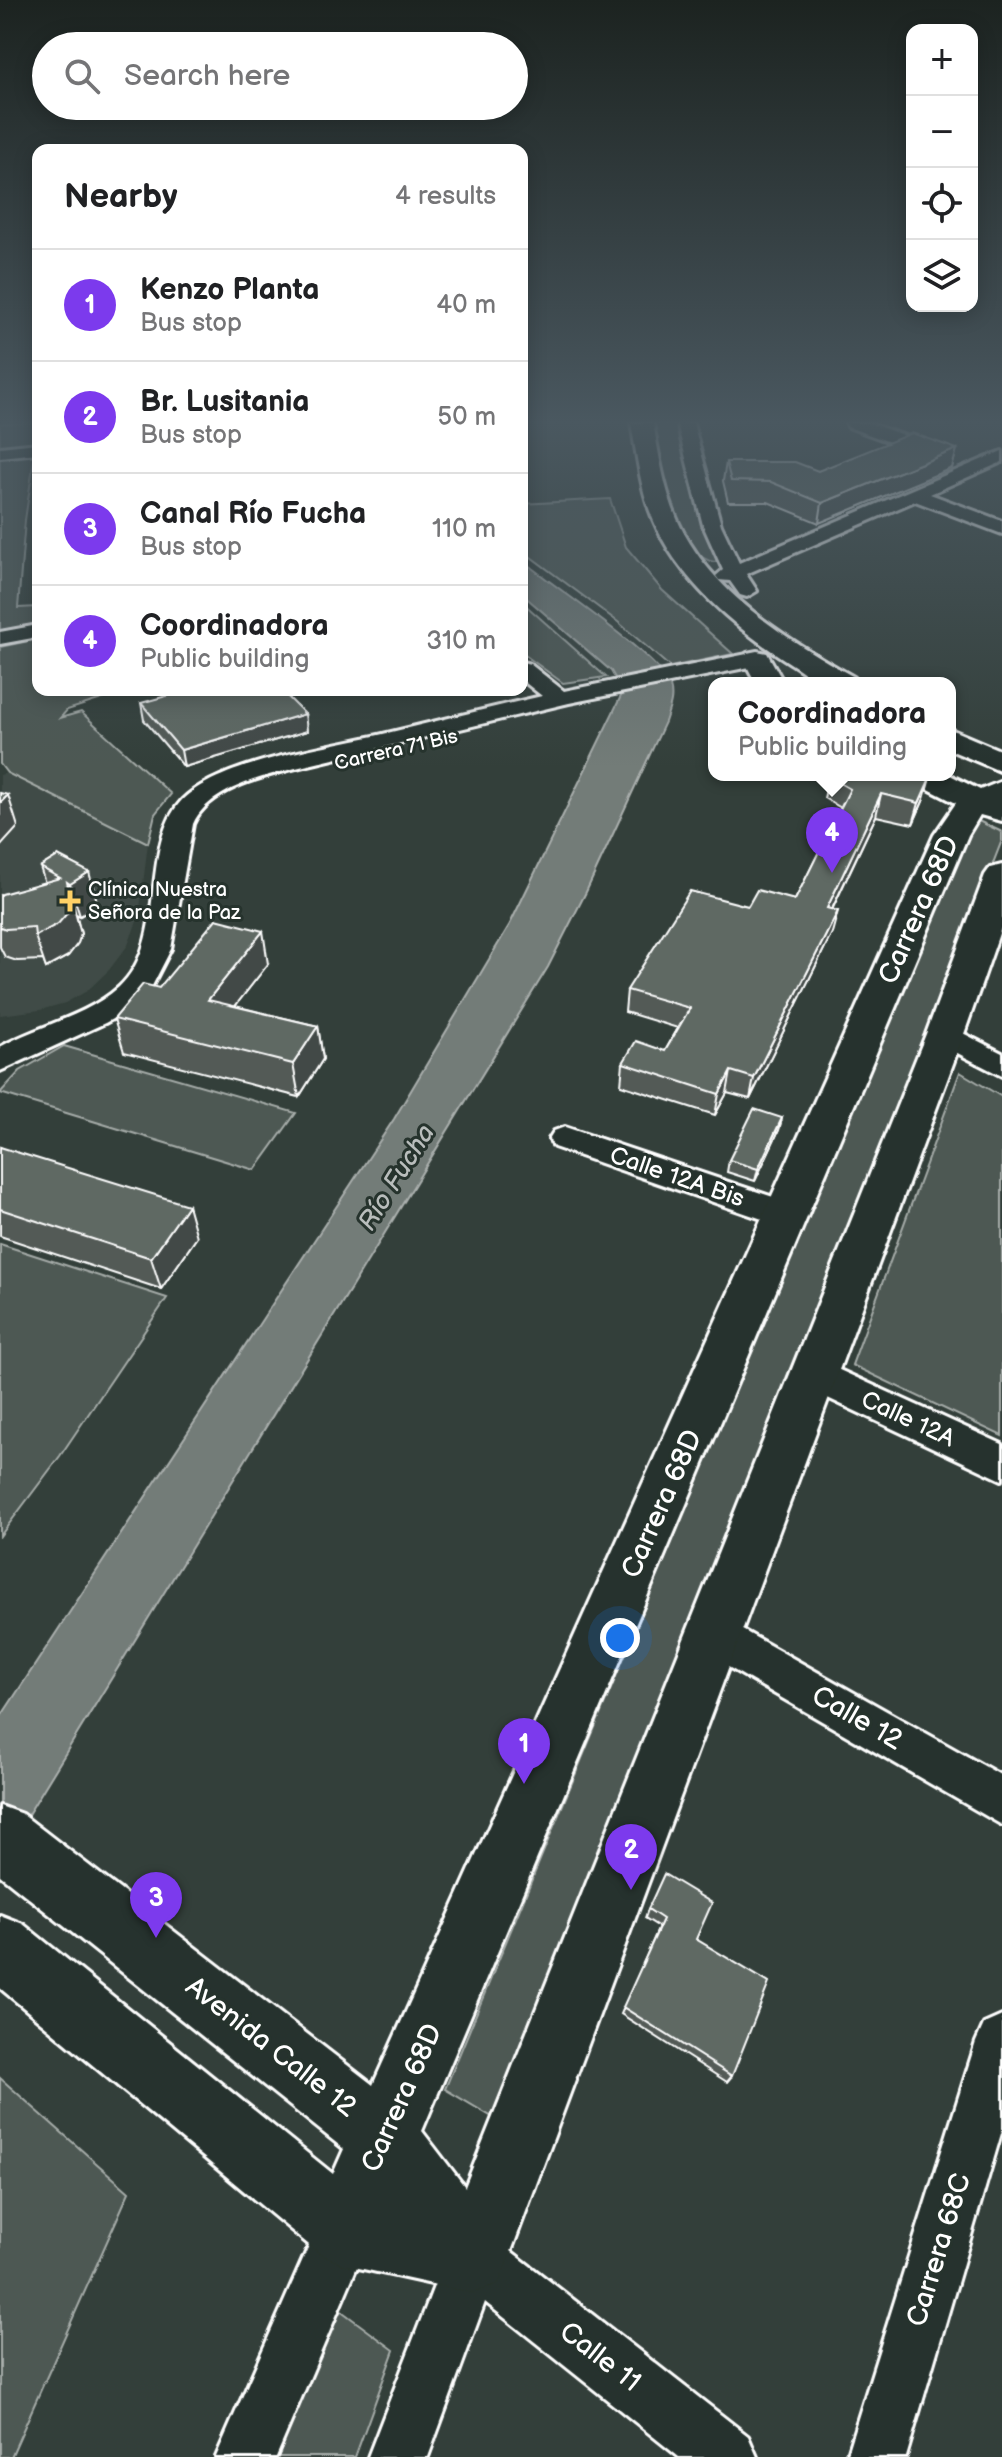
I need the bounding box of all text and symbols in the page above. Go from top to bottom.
map controls [906,24,978,312]
button: + [906,24,978,96]
search box [32,32,528,120]
icon: search [60,54,104,98]
text: Search here [124,58,290,94]
button: − [906,96,978,168]
button: locate [906,168,978,240]
text: Nearby [64,176,178,217]
text: 4 results [395,181,496,212]
button: layers [906,240,978,312]
text: Kenzo Planta [140,272,319,308]
text: 1 [85,290,95,321]
text: 40 m [436,290,496,321]
text: Bus stop [140,308,242,339]
text: Br. Lusitania [140,384,310,420]
text: 2 [82,402,98,433]
text: 50 m [437,402,496,433]
text: Bus stop [140,420,242,451]
text: Canal Río Fucha [140,496,366,532]
text: 3 [82,514,98,545]
text: 110 m [432,514,496,545]
text: Bus stop [140,532,242,563]
text: Coordinadora [140,608,329,644]
text: 4 [82,626,98,657]
text: 310 m [426,626,496,657]
text: Public building [140,644,309,675]
popup [708,677,956,781]
text: Coordinadora [738,696,926,732]
street label: Carrera 71 Bis [332,724,460,776]
text: Public building [738,732,907,763]
pin: 4 [806,807,858,873]
street label: Carrera 68D [872,831,966,989]
place label: Clínica Nuestra Señora de la Paz [88,878,241,925]
marker: Clínica Nuestra Señora de la Paz [59,890,81,912]
water label: Río Fucha [352,1119,442,1237]
street label: Calle 12A Bis [606,1140,748,1214]
street label: Calle 12A [857,1385,960,1453]
street label: Carrera 68D [615,1425,709,1583]
your location [600,1618,640,1658]
street label: Calle 12 [806,1679,909,1757]
pin: 1 [498,1718,550,1784]
pin: 2 [605,1824,657,1890]
pin: 3 [130,1872,182,1938]
street label: Avenida Calle 12 [179,1970,363,2124]
street label: Carrera 68D [355,2019,449,2177]
street label: Carrera 68C [900,2169,978,2331]
street label: Calle 11 [553,2315,647,2399]

